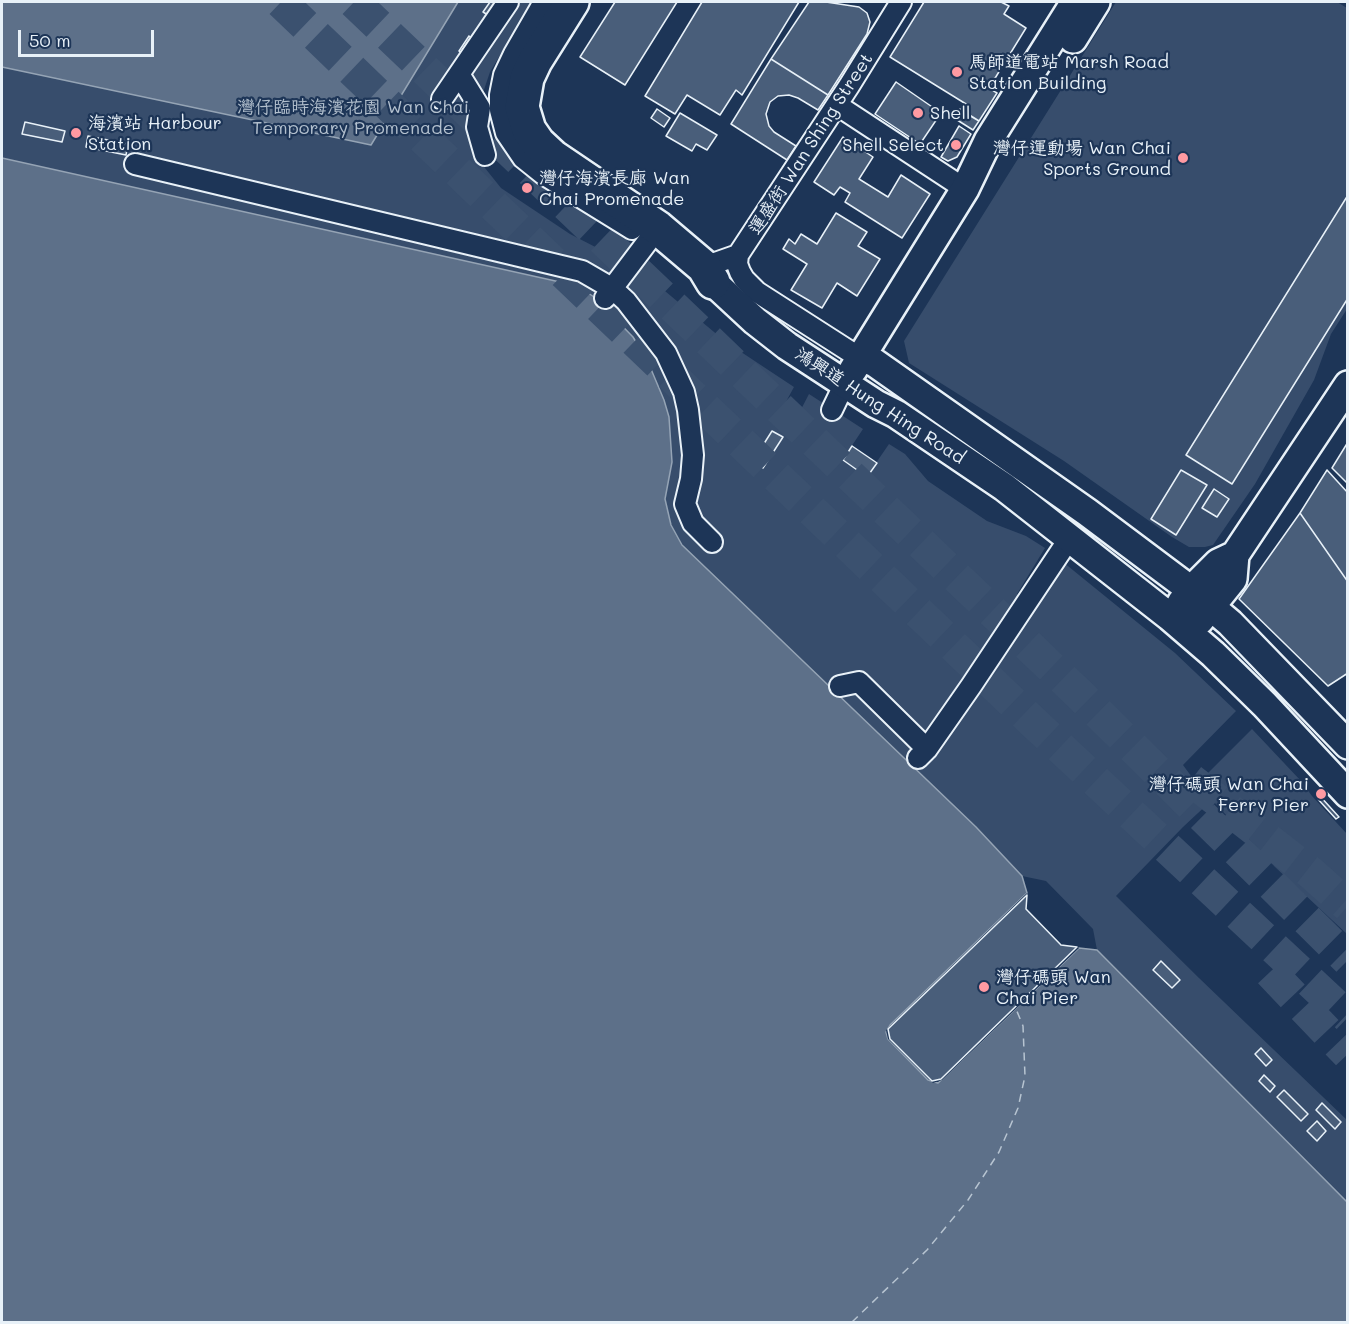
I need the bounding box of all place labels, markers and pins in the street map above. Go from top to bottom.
place label: 馬師道電站 Marsh Road Station Building [969,51,1169,94]
marker: 馬師道電站 Marsh Road Station Building [950,65,964,79]
place label: Shell [930,102,970,124]
marker: Shell [911,106,925,120]
place label: 海濱站 Harbour Station [88,112,222,154]
marker: 海濱站 Harbour Station [69,126,83,140]
place label: Shell Select [842,134,944,156]
place label: 灣仔運動場 Wan Chai Sports Ground [993,137,1171,180]
marker: Shell Select [949,138,963,152]
marker: 灣仔運動場 Wan Chai Sports Ground [1176,151,1190,165]
place label: 灣仔海濱長廊 Wan Chai Promenade [539,167,690,210]
marker: 灣仔海濱長廊 Wan Chai Promenade [520,181,534,195]
place label: 灣仔碼頭 Wan Chai Ferry Pier [1149,773,1309,816]
marker: 灣仔碼頭 Wan Chai Ferry Pier [1314,787,1328,801]
place label: 灣仔碼頭 Wan Chai Pier [996,966,1111,1008]
marker: 灣仔碼頭 Wan Chai Pier [977,980,991,994]

